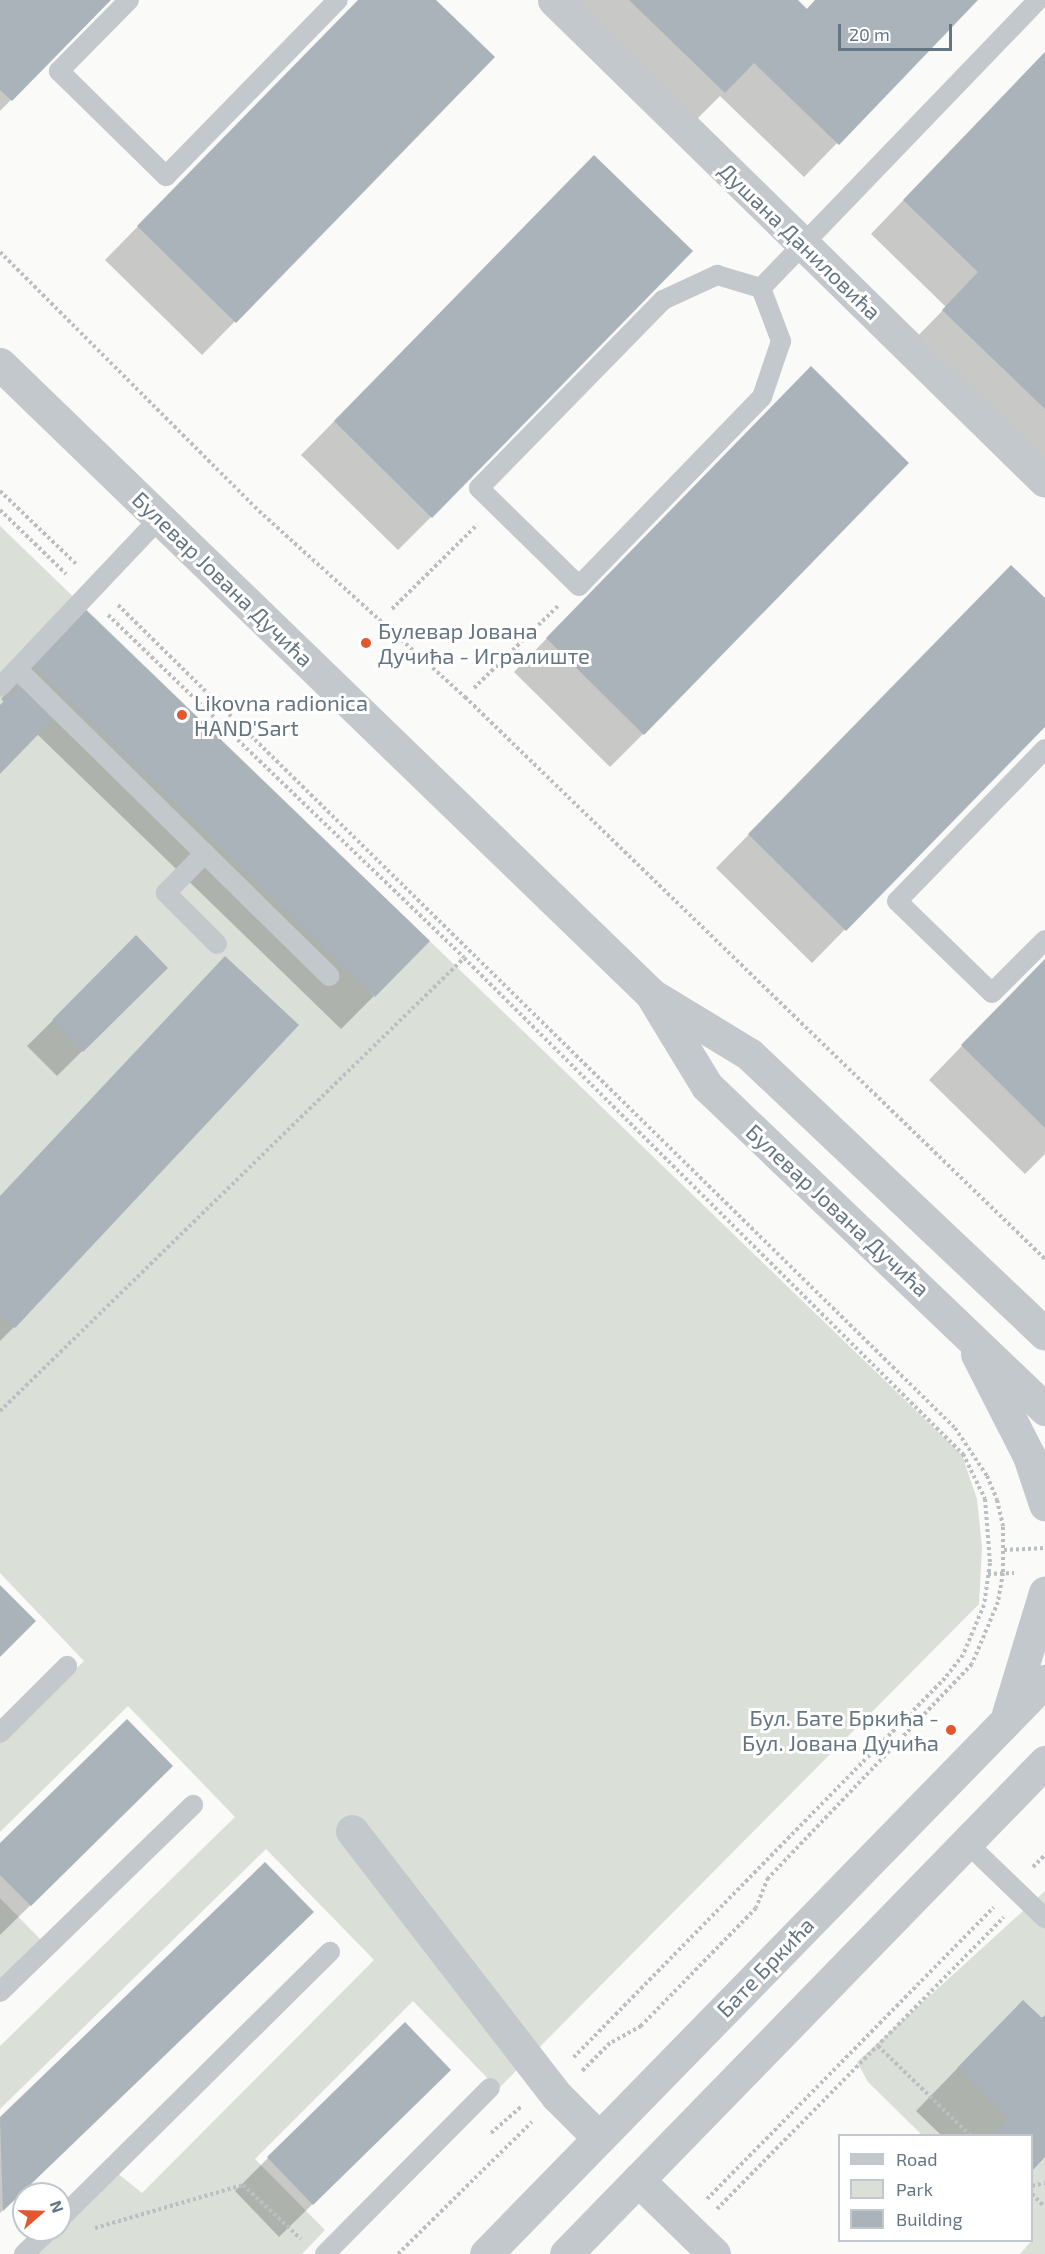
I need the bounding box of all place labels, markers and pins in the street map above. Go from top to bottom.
place label: Булевар Јована Дучића - Игралиште [378,617,590,668]
marker: Булевар Јована Дучића - Игралиште [359,636,373,650]
place label: Likovna radionica HAND'Sart [194,689,368,740]
marker: Likovna radionica HAND'Sart [175,708,189,722]
place label: Бул. Бате Бркића - Бул. Јована Дучића [742,1704,939,1756]
marker: Бул. Бате Бркића - Бул. Јована Дучића [944,1723,958,1737]

